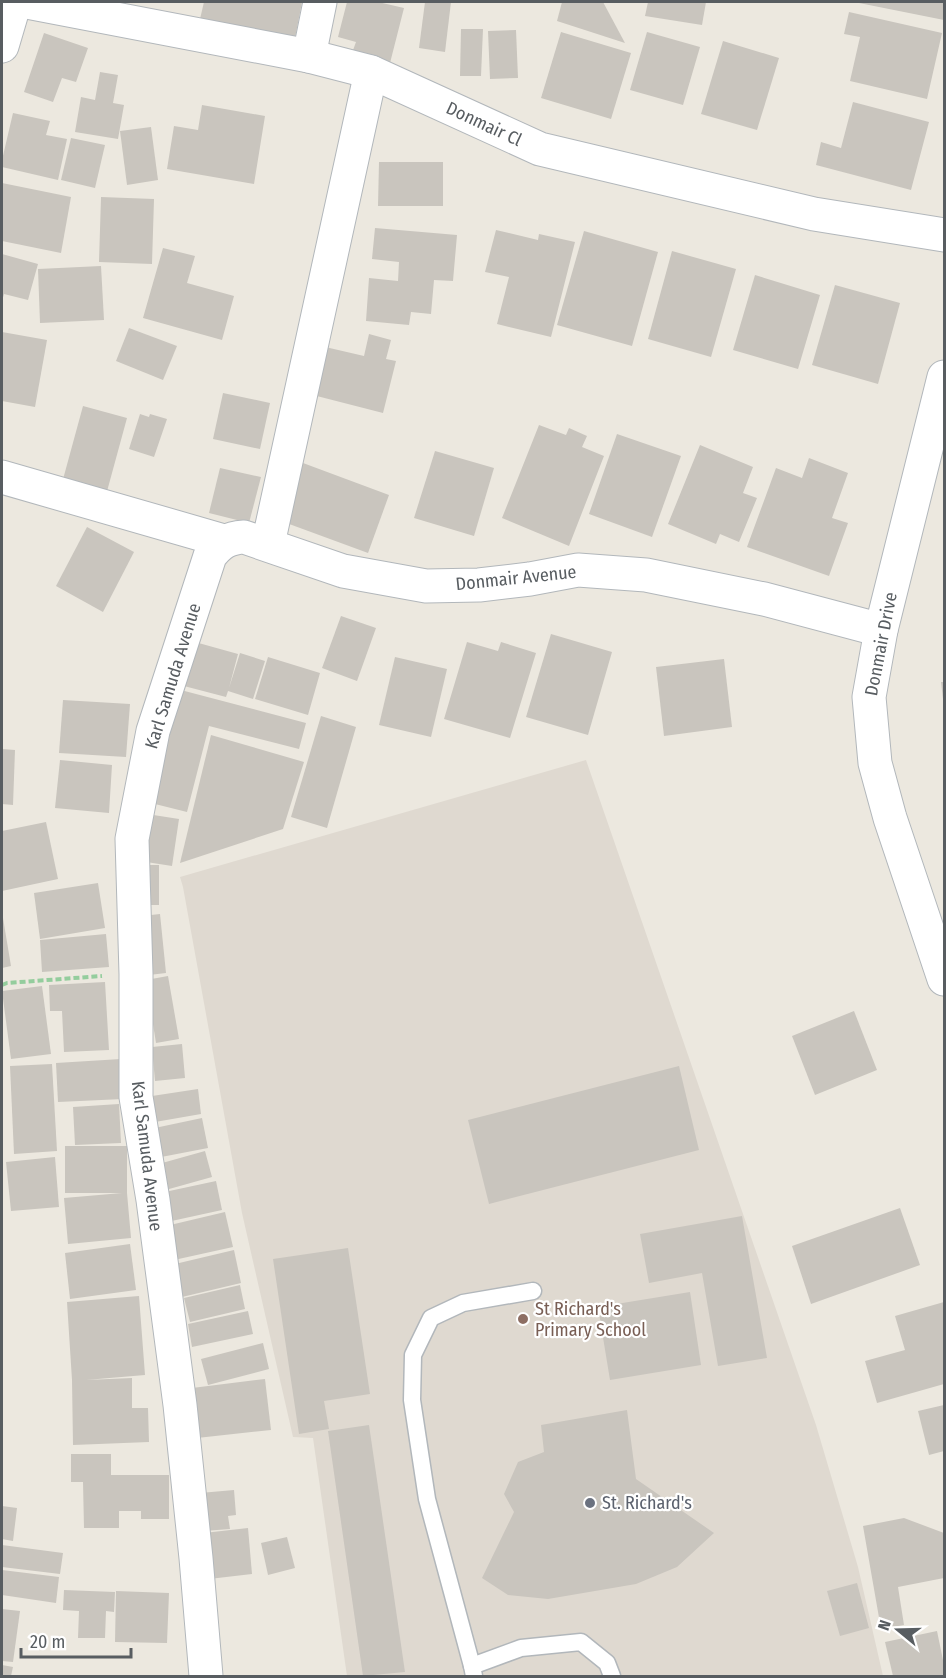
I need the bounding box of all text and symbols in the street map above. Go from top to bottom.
street label: Donmair Cl [443,97,526,151]
street label: Donmair Avenue [455,561,578,595]
street label: Donmair Drive [860,590,902,698]
street label: Karl Samuda Avenue [140,600,206,752]
street label: Karl Samuda Avenue [127,1080,167,1233]
place label: St Richard's Primary School [535,1298,646,1341]
marker: St Richard's Primary School [516,1312,530,1326]
place label: St. Richard's [602,1492,692,1514]
marker: St. Richard's [583,1496,597,1510]
north arrow [868,1600,928,1660]
text: N [874,1618,895,1633]
scale bar [21,1621,130,1659]
text: 20 m [30,1631,65,1653]

